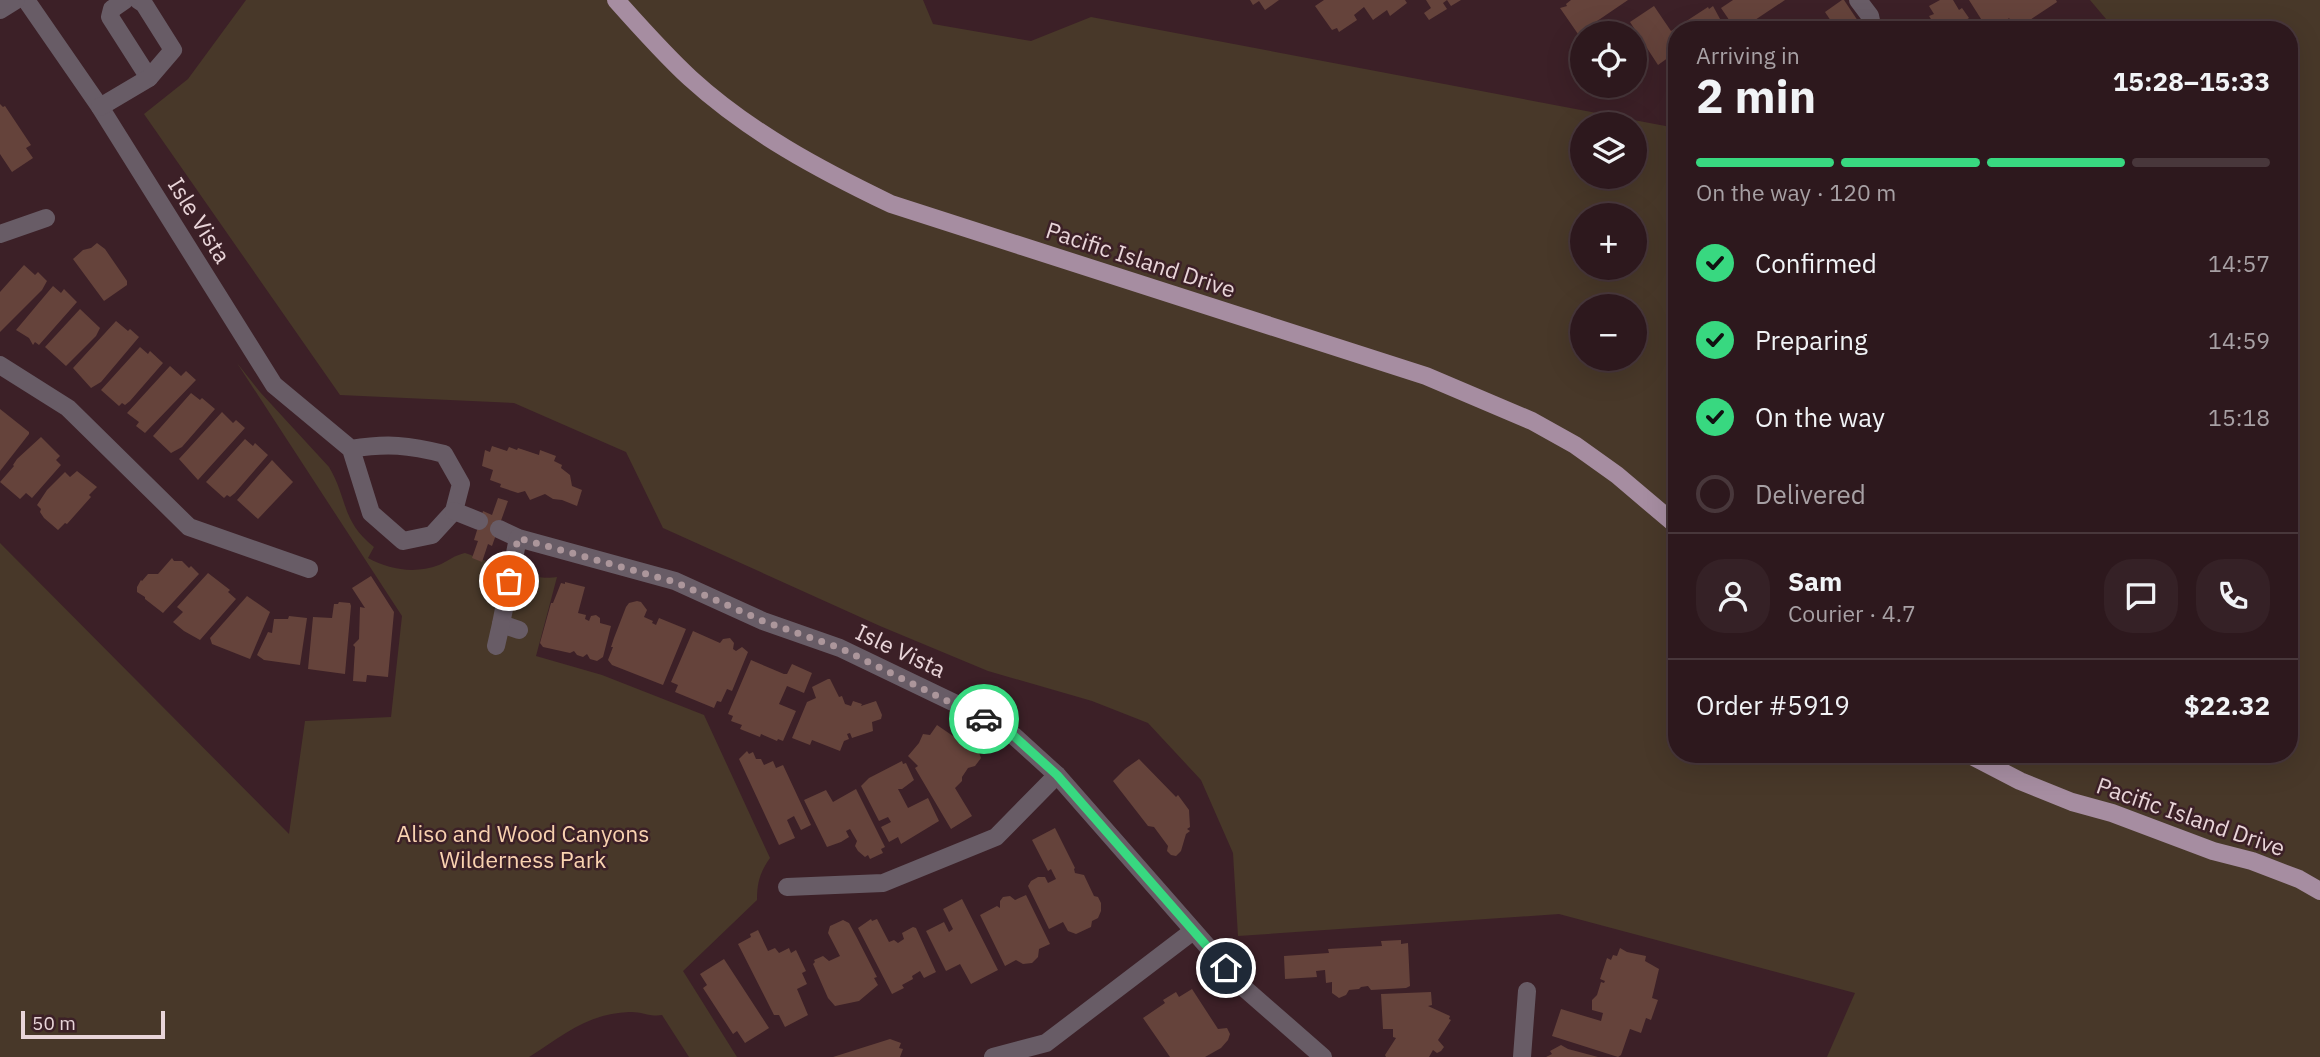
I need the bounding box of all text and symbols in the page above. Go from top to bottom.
map controls [1570,21,1647,371]
button: locate [1570,21,1647,98]
text: Arriving in [1696,40,1800,70]
text: 15:28–15:33 [2113,64,2270,98]
text: 2 min [1696,66,1816,126]
button: layers [1570,112,1647,189]
street label: Isle Vista [162,171,238,269]
text: On the way · 120 m [1696,177,1896,207]
button: + [1570,203,1647,280]
street label: Pacific Island Drive [1042,214,1240,304]
icon: check [1696,244,1734,282]
text: Confirmed [1755,246,1877,280]
text: 14:57 [2208,248,2270,278]
button: − [1570,294,1647,371]
icon: check [1696,321,1734,359]
text: Preparing [1755,323,1868,357]
text: 14:59 [2208,325,2270,355]
icon: check [1696,398,1734,436]
text: On the way [1755,400,1885,434]
text: 15:18 [2208,402,2270,432]
text: Delivered [1755,477,1866,511]
pin [479,551,539,611]
button: person [1696,559,1770,633]
button: chat [2104,559,2178,633]
button: phone [2196,559,2270,633]
icon: bag [490,562,528,600]
text: Sam [1788,564,1842,598]
text: Courier · 4.7 [1788,598,1916,628]
street label: Isle Vista [851,616,951,684]
courier [949,684,1019,754]
text: Order #5919 [1696,688,1850,722]
text: $22.32 [2184,688,2270,722]
icon: car [965,700,1003,738]
street label: Pacific Island Drive [2093,770,2289,862]
park label: Aliso and Wood Canyons Wilderness Park [397,818,650,874]
pin [1196,938,1256,998]
icon: home [1207,949,1245,987]
scale bar [21,1008,164,1040]
text: 50 m [32,1011,76,1035]

